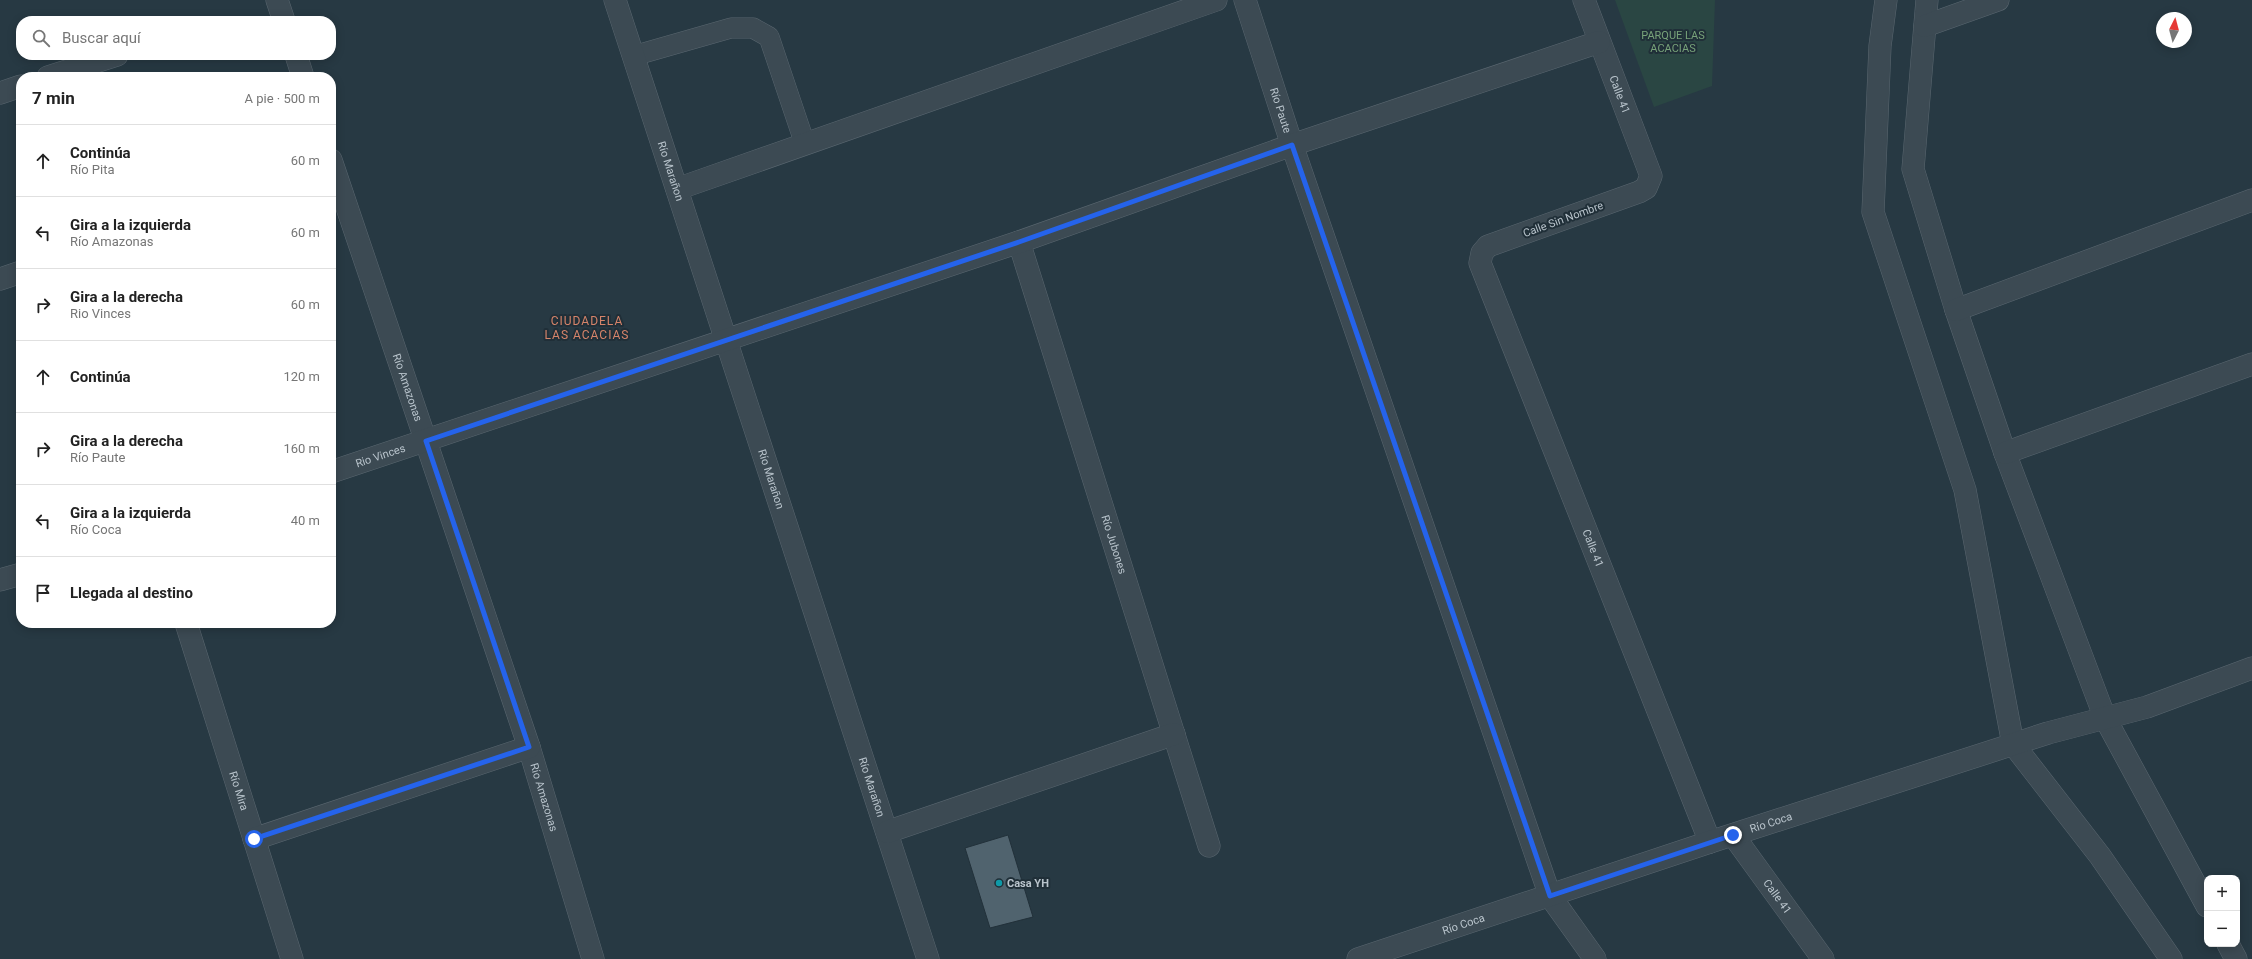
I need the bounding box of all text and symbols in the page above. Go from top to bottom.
north arrow [2156,12,2192,48]
search box [16,16,336,60]
icon: search [30,27,52,49]
text: Buscar aquí [62,29,141,47]
park label: PARQUE LAS ACACIAS [1641,29,1705,55]
street label: Calle 41 [1606,74,1633,115]
street label: Río Paute [1267,86,1294,135]
text: 7 min [32,88,75,108]
text: A pie · 500 m [245,91,320,106]
street label: Río Marañon [655,140,686,203]
text: Continúa [70,144,131,162]
icon: ahead [32,150,54,172]
text: 60 m [291,153,320,168]
text: Río Pita [70,162,115,177]
street label: Calle Sin Nombre [1521,199,1605,240]
text: Gira a la izquierda [70,216,191,234]
icon: left [32,222,54,244]
text: 60 m [291,225,320,240]
text: Río Amazonas [70,234,154,249]
text: Gira a la derecha [70,288,183,306]
icon: right [32,294,54,316]
text: 60 m [291,297,320,312]
text: Rio Vinces [70,306,131,321]
district label: CIUDADELA LAS ACACIAS [545,314,629,342]
street label: Río Amazonas [390,352,425,423]
icon: ahead [32,366,54,388]
text: Continúa [70,368,131,386]
text: 120 m [283,369,320,384]
text: Gira a la derecha [70,432,183,450]
icon: right [32,438,54,460]
text: 160 m [283,441,320,456]
street label: Rio Vinces [354,442,407,470]
street label: Río Marañon [755,448,787,511]
text: Río Paute [70,450,125,465]
text: Gira a la izquierda [70,504,191,522]
icon: left [32,510,54,532]
text: 40 m [291,513,320,528]
street label: Río Jubones [1098,514,1129,576]
text: Río Coca [70,522,122,537]
street label: Calle 41 [1579,528,1606,569]
icon: arrive [32,582,54,604]
text: Llegada al destino [70,584,193,602]
street label: Río Marañon [856,756,887,819]
street label: Río Amazonas [527,762,560,833]
street label: Río Mira [226,770,251,812]
street label: Río Coca [1748,810,1794,836]
route end [1724,826,1742,844]
route start [245,830,263,848]
map controls [2204,875,2240,947]
button: + [2204,875,2240,911]
place label: Casa YH [1007,877,1049,890]
street label: Calle 41 [1760,877,1794,917]
marker: Casa YH [994,878,1004,888]
street label: Río Coca [1441,911,1486,938]
button: − [2204,911,2240,947]

